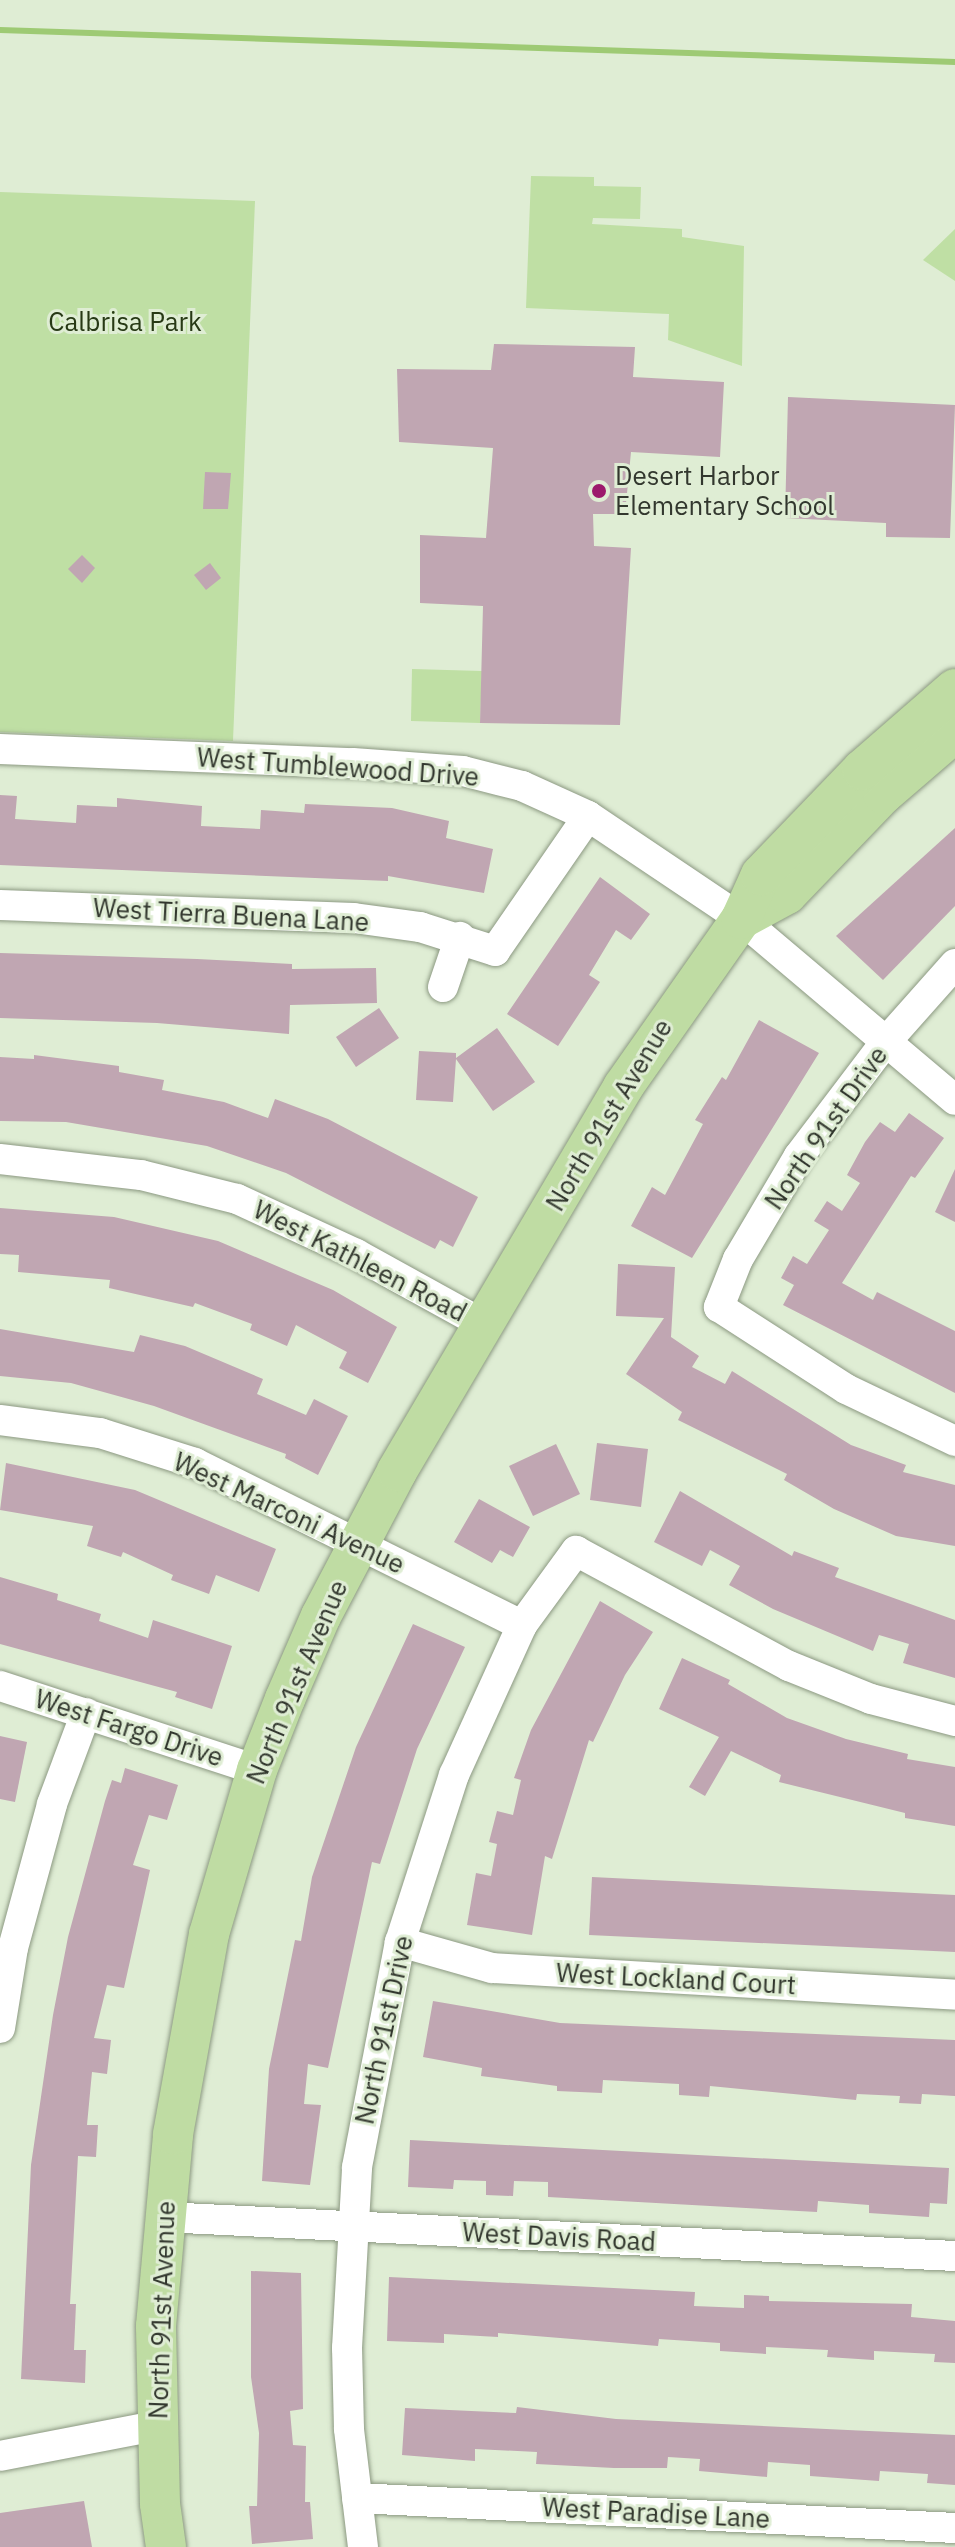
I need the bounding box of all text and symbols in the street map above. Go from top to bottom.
park label: Calbrisa Park [48,306,202,338]
place label: Desert Harbor Elementary School [615,460,834,522]
marker: Desert Harbor Elementary School [590,482,608,500]
street label: West Tumblewood Drive [196,742,480,792]
street label: West Tierra Buena Lane [92,892,370,938]
street label: North 91st Avenue [539,1013,679,1217]
street label: North 91st Drive [758,1040,894,1216]
street label: West Kathleen Road [248,1194,472,1328]
street label: West Marconi Avenue [169,1446,409,1580]
street label: North 91st Avenue [240,1575,354,1789]
street label: West Fargo Drive [31,1683,227,1773]
street label: North 91st Drive [349,1933,419,2127]
street label: West Lockland Court [555,1957,797,2001]
street label: North 91st Avenue [143,2200,181,2420]
street label: West Davis Road [461,2216,657,2258]
street label: West Paradise Lane [541,2491,771,2535]

